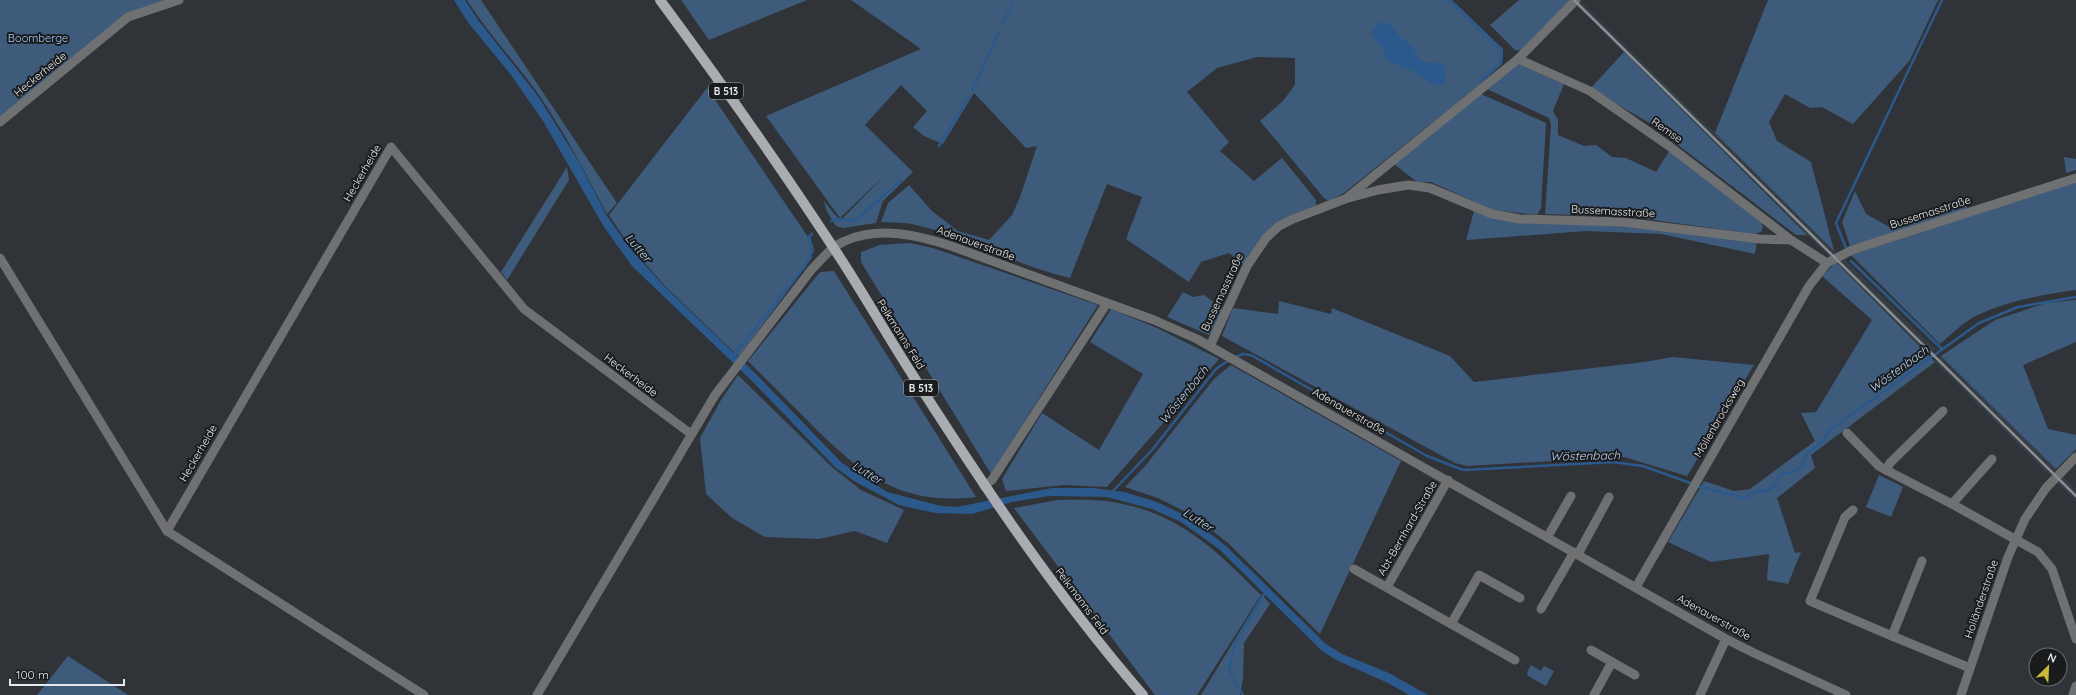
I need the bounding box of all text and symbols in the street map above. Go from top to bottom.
park label: Boomberge [8,31,68,45]
street label: Heckerheide [11,49,69,99]
road number: B 513 [709,83,743,99]
street label: Remse [1649,114,1685,146]
street label: Heckerheide [340,142,384,204]
street label: Bussemasstraße [1888,192,1972,232]
street label: Bussemasstraße [1571,202,1655,220]
street label: Adenauerstraße [935,222,1017,264]
water label: Lutter [622,230,656,266]
street label: Bussemasstraße [1198,251,1246,333]
street label: Pelkmanns Feld [874,296,928,372]
water label: Wöstenbach [1866,342,1931,395]
street label: Heckerheide [601,350,661,400]
water label: Wöstenbach [1156,363,1212,427]
street label: Möllenbrocksweg [1691,376,1747,460]
road number: B 513 [904,380,938,396]
street label: Adenauerstraße [1310,384,1388,438]
street label: Heckerheide [176,422,220,484]
water label: Wöstenbach [1550,447,1620,464]
water label: Lutter [849,458,886,488]
street label: Abt-Bernhard-Straße [1374,478,1440,578]
water label: Lutter [1180,504,1217,536]
street label: Holländerstraße [1961,558,2001,640]
street label: Pelkmanns Feld [1052,565,1112,637]
street label: Adenauerstraße [1675,591,1753,643]
north arrow [2028,647,2068,687]
text: N [2046,650,2059,666]
scale bar [10,661,124,687]
text: 100 m [16,667,49,682]

